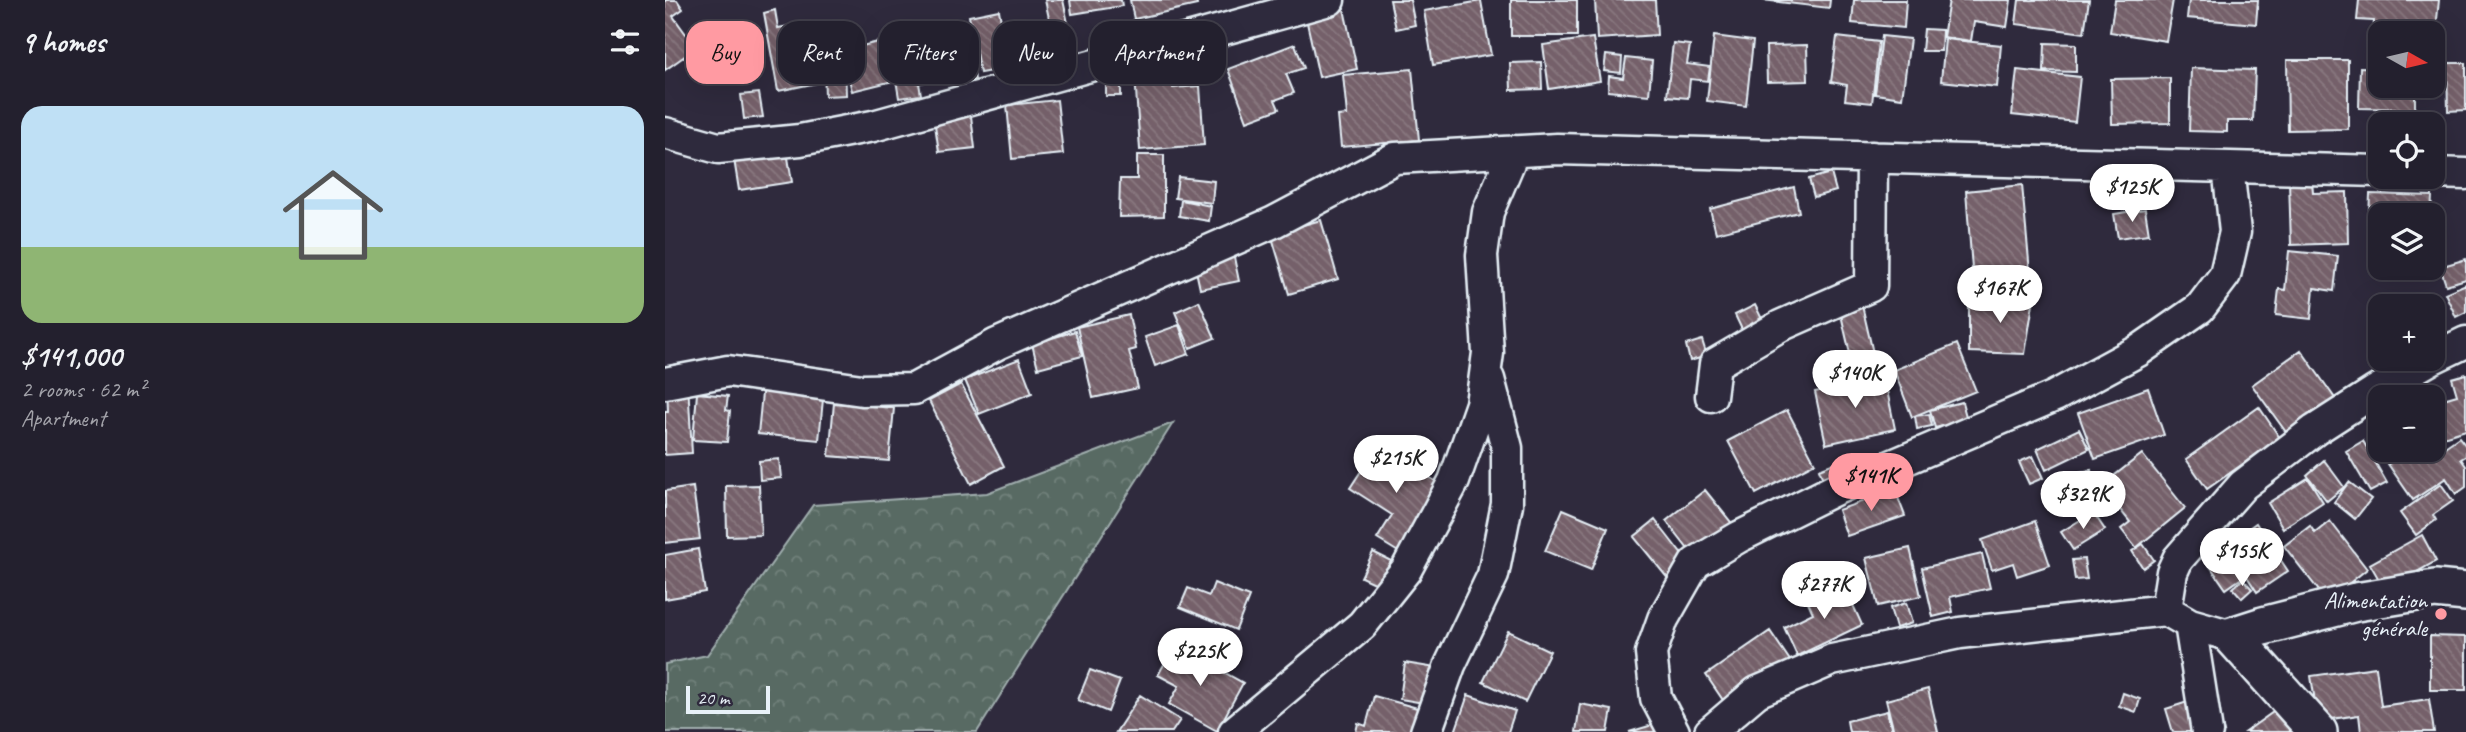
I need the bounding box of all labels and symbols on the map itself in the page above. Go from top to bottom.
north arrow [2368,21,2445,98]
pin: $125K [2083,164,2181,224]
pin: $167K [1951,266,2049,325]
pin: $140K [1806,350,1904,410]
pin: $215K [1347,435,1445,495]
pin: $141K [1822,454,1920,513]
pin: $329K [2034,472,2132,531]
pin: $155K [2193,528,2291,588]
pin: $277K [1775,562,1873,621]
place label: Alimentation générale [2324,585,2429,643]
marker: Alimentation générale [2433,606,2449,622]
pin: $225K [1151,628,1249,688]
scale bar [686,683,770,715]

